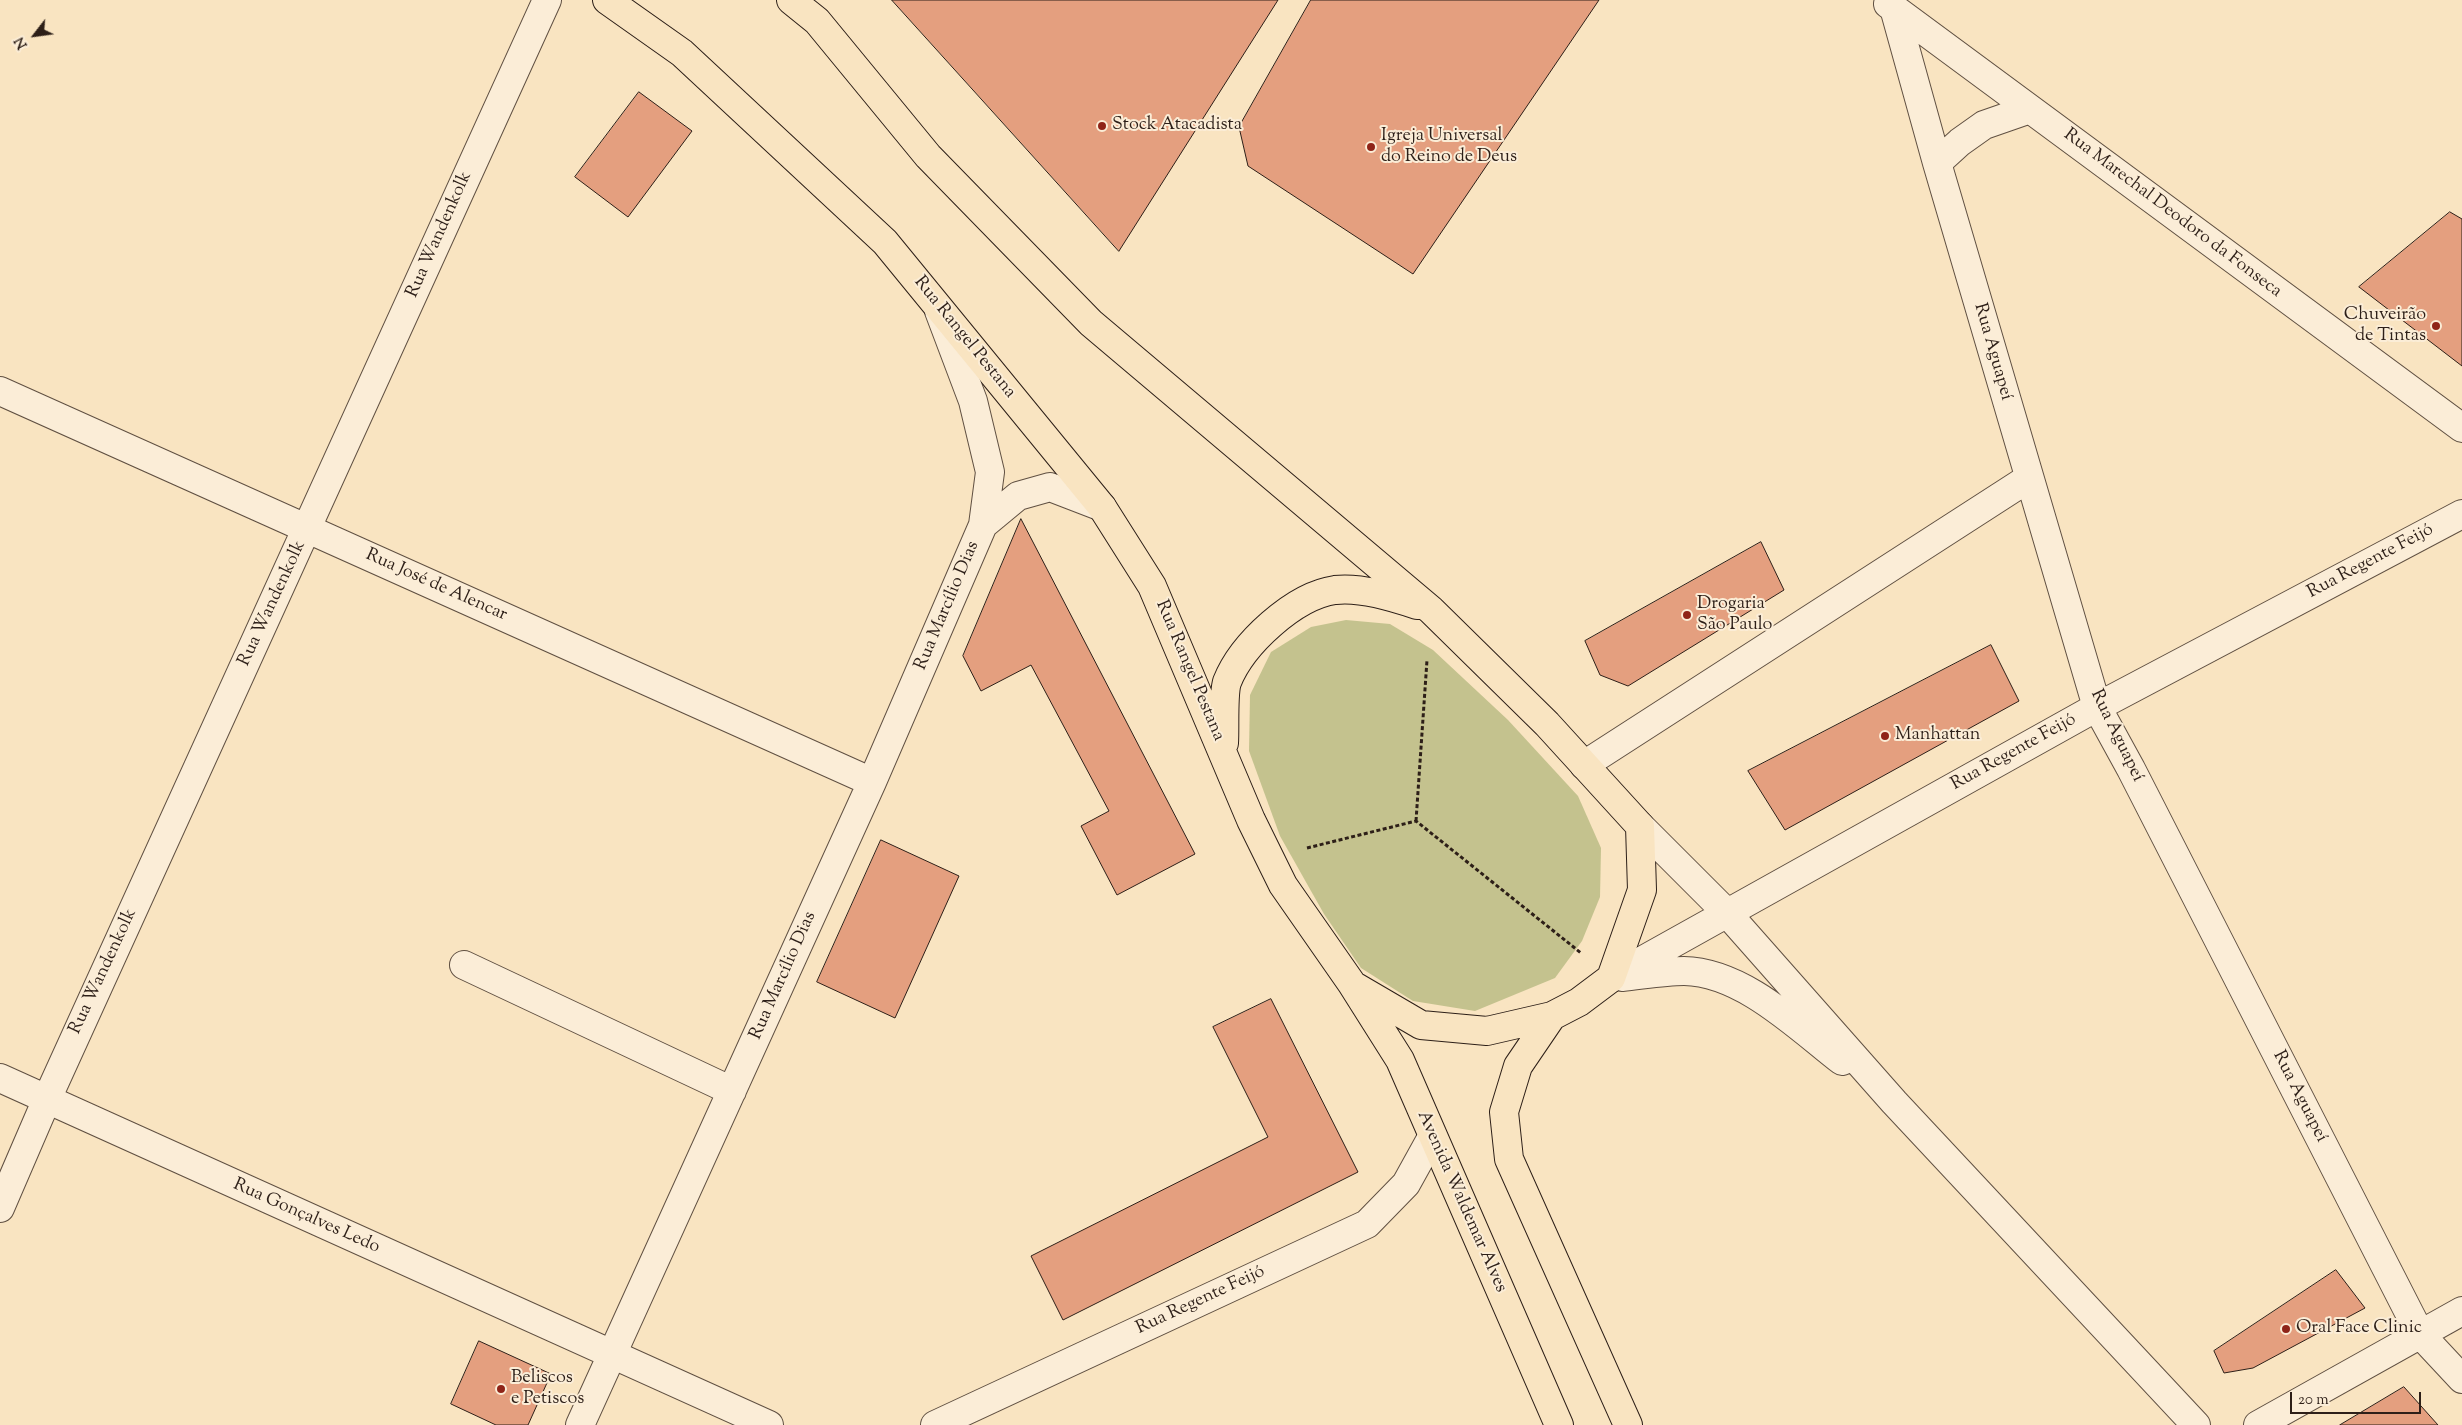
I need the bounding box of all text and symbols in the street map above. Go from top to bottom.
north arrow [10,10,60,60]
text: N [11,33,33,52]
place label: Stock Atacadista [1112,115,1242,137]
marker: Stock Atacadista [1096,120,1108,132]
street label: Rua Marechal Deodoro da Fonseca [2059,125,2285,303]
place label: Igreja Universal do Reino de Deus [1381,126,1517,168]
marker: Igreja Universal do Reino de Deus [1365,141,1377,153]
street label: Rua Wandenkolk [403,169,477,301]
street label: Rua Rangel Pestana [908,273,1020,403]
street label: Rua Aguapeí [1968,301,2016,403]
place label: Chuveirão de Tintas [2344,305,2426,348]
marker: Chuveirão de Tintas [2430,320,2442,332]
street label: Rua Regente Feijó [2304,520,2438,604]
street label: Rua Wandenkolk [235,538,311,670]
street label: Rua Marcílio Dias [911,538,985,674]
street label: Rua José de Alencar [362,545,510,627]
place label: Drogaria São Paulo [1697,594,1772,636]
street label: Rua Rangel Pestana [1150,597,1228,745]
marker: Drogaria São Paulo [1681,609,1693,621]
street label: Rua Aguapeí [2084,686,2148,786]
street label: Rua Regente Feijó [1948,710,2080,796]
place label: Manhattan [1895,725,1980,747]
marker: Manhattan [1879,730,1891,742]
street label: Rua Wandenkolk [66,906,142,1038]
street label: Rua Marcílio Dias [746,909,822,1043]
street label: Rua Aguapeí [2267,1048,2331,1146]
street label: Avenida Waldemar Alves [1411,1108,1511,1296]
street label: Rua Gonçalves Ledo [229,1175,383,1259]
street label: Rua Regente Feijó [1133,1262,1269,1340]
place label: Oral Face Clinic [2296,1318,2422,1340]
marker: Oral Face Clinic [2280,1323,2292,1335]
place label: Beliscos e Petiscos [511,1368,584,1410]
scale bar [2292,1382,2423,1414]
marker: Beliscos e Petiscos [495,1383,507,1395]
text: 20 m [2298,1390,2329,1411]

